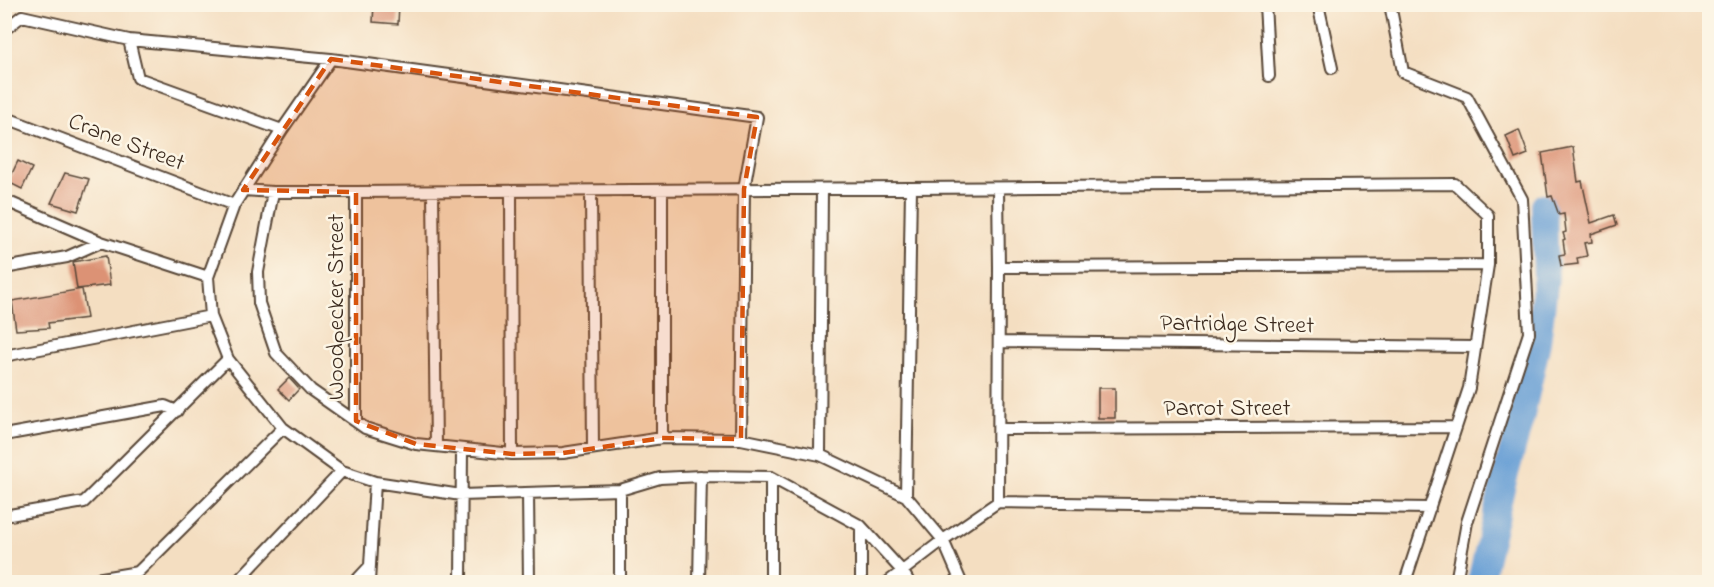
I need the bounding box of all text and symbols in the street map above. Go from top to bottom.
street label: Crane Street [63,105,190,182]
street label: Woodpecker Street [320,214,355,400]
street label: Partridge Street [1160,307,1314,344]
street label: Parrot Street [1163,392,1291,427]

